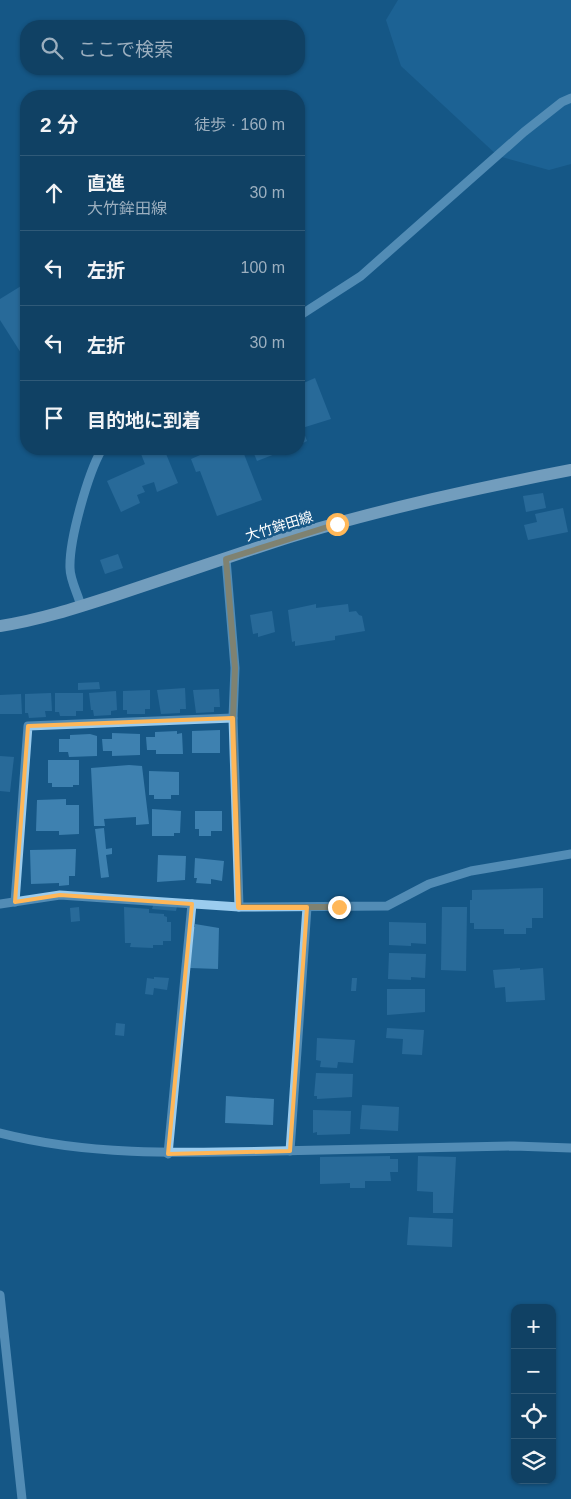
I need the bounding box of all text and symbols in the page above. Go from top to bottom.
search box [20,20,305,75]
icon: search [38,34,66,62]
text: ここで検索 [78,39,173,60]
text: 2 分 [40,113,79,136]
text: 徒歩 · 160 m [194,116,285,133]
text: 直進 [87,173,125,194]
icon: ahead [40,179,68,207]
text: 30 m [249,184,285,201]
text: 大竹鉾田線 [87,200,167,217]
icon: left [40,254,68,282]
text: 100 m [241,259,285,276]
text: 左折 [87,260,125,281]
icon: left [40,329,68,357]
text: 30 m [249,334,285,351]
text: 左折 [87,335,125,356]
icon: arrive [40,404,68,432]
text: 目的地に到着 [87,410,201,431]
street label: 大竹鉾田線 [243,508,315,544]
route start [326,513,349,536]
route end [328,896,351,919]
map controls [511,1304,556,1484]
button: + [511,1304,556,1349]
button: − [511,1349,556,1394]
button: locate [511,1394,556,1439]
button: layers [511,1439,556,1484]

